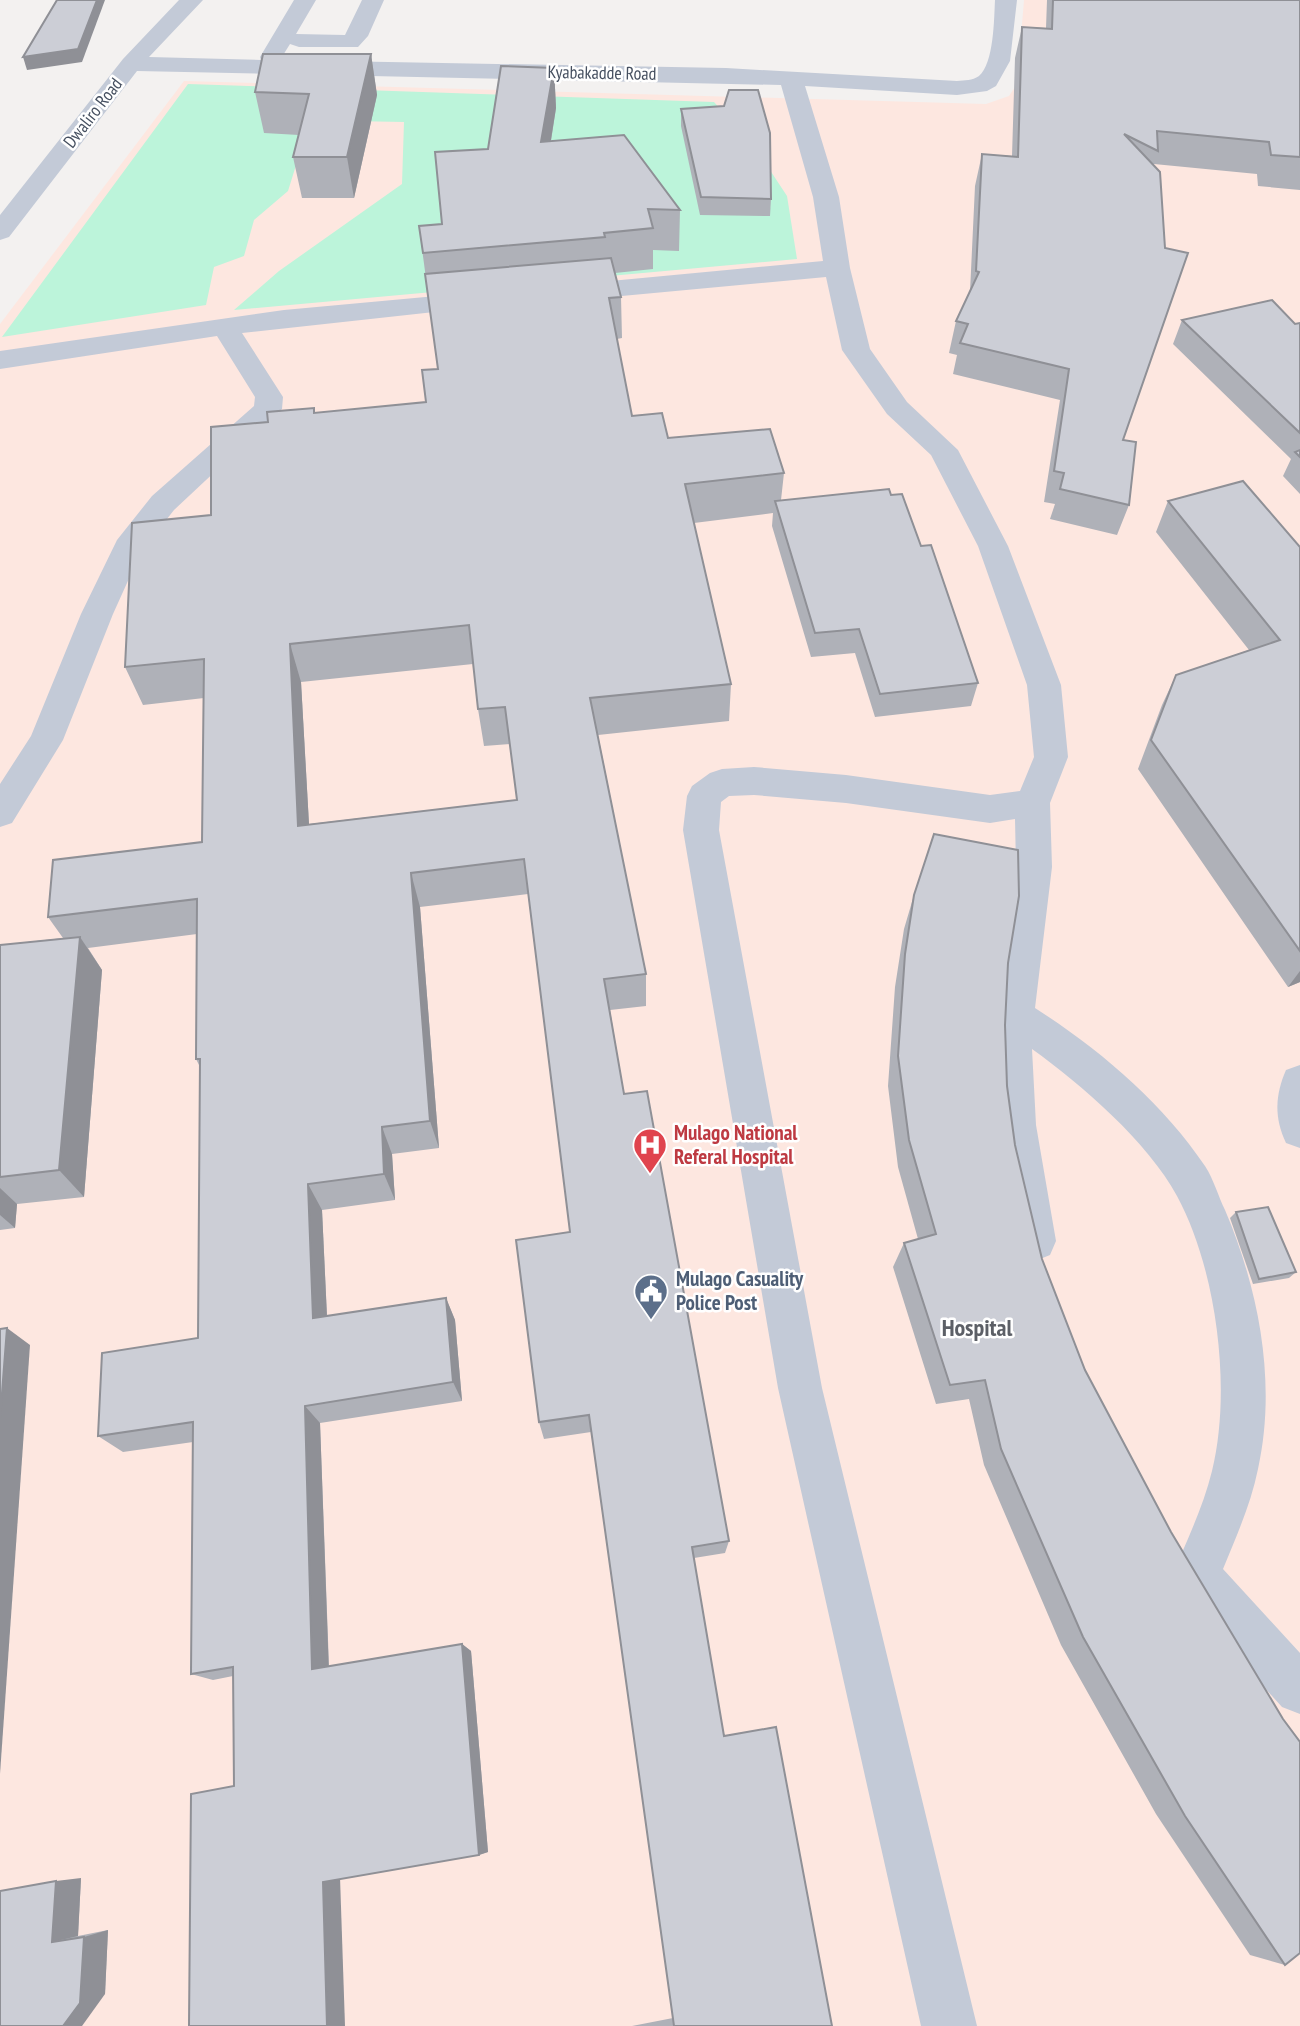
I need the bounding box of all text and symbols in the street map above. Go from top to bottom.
street label: Kyabakadde Road [547,60,657,85]
street label: Dwaliro Road [58,73,127,152]
place label: Mulago National Referal Hospital [674,1119,798,1170]
hospital icon: Mulago National Referal Hospital [631,1126,669,1175]
place label: Mulago Casuality Police Post [676,1265,804,1316]
public building icon: Mulago Casuality Police Post [632,1272,670,1321]
district label: Hospital [942,1312,1013,1343]

